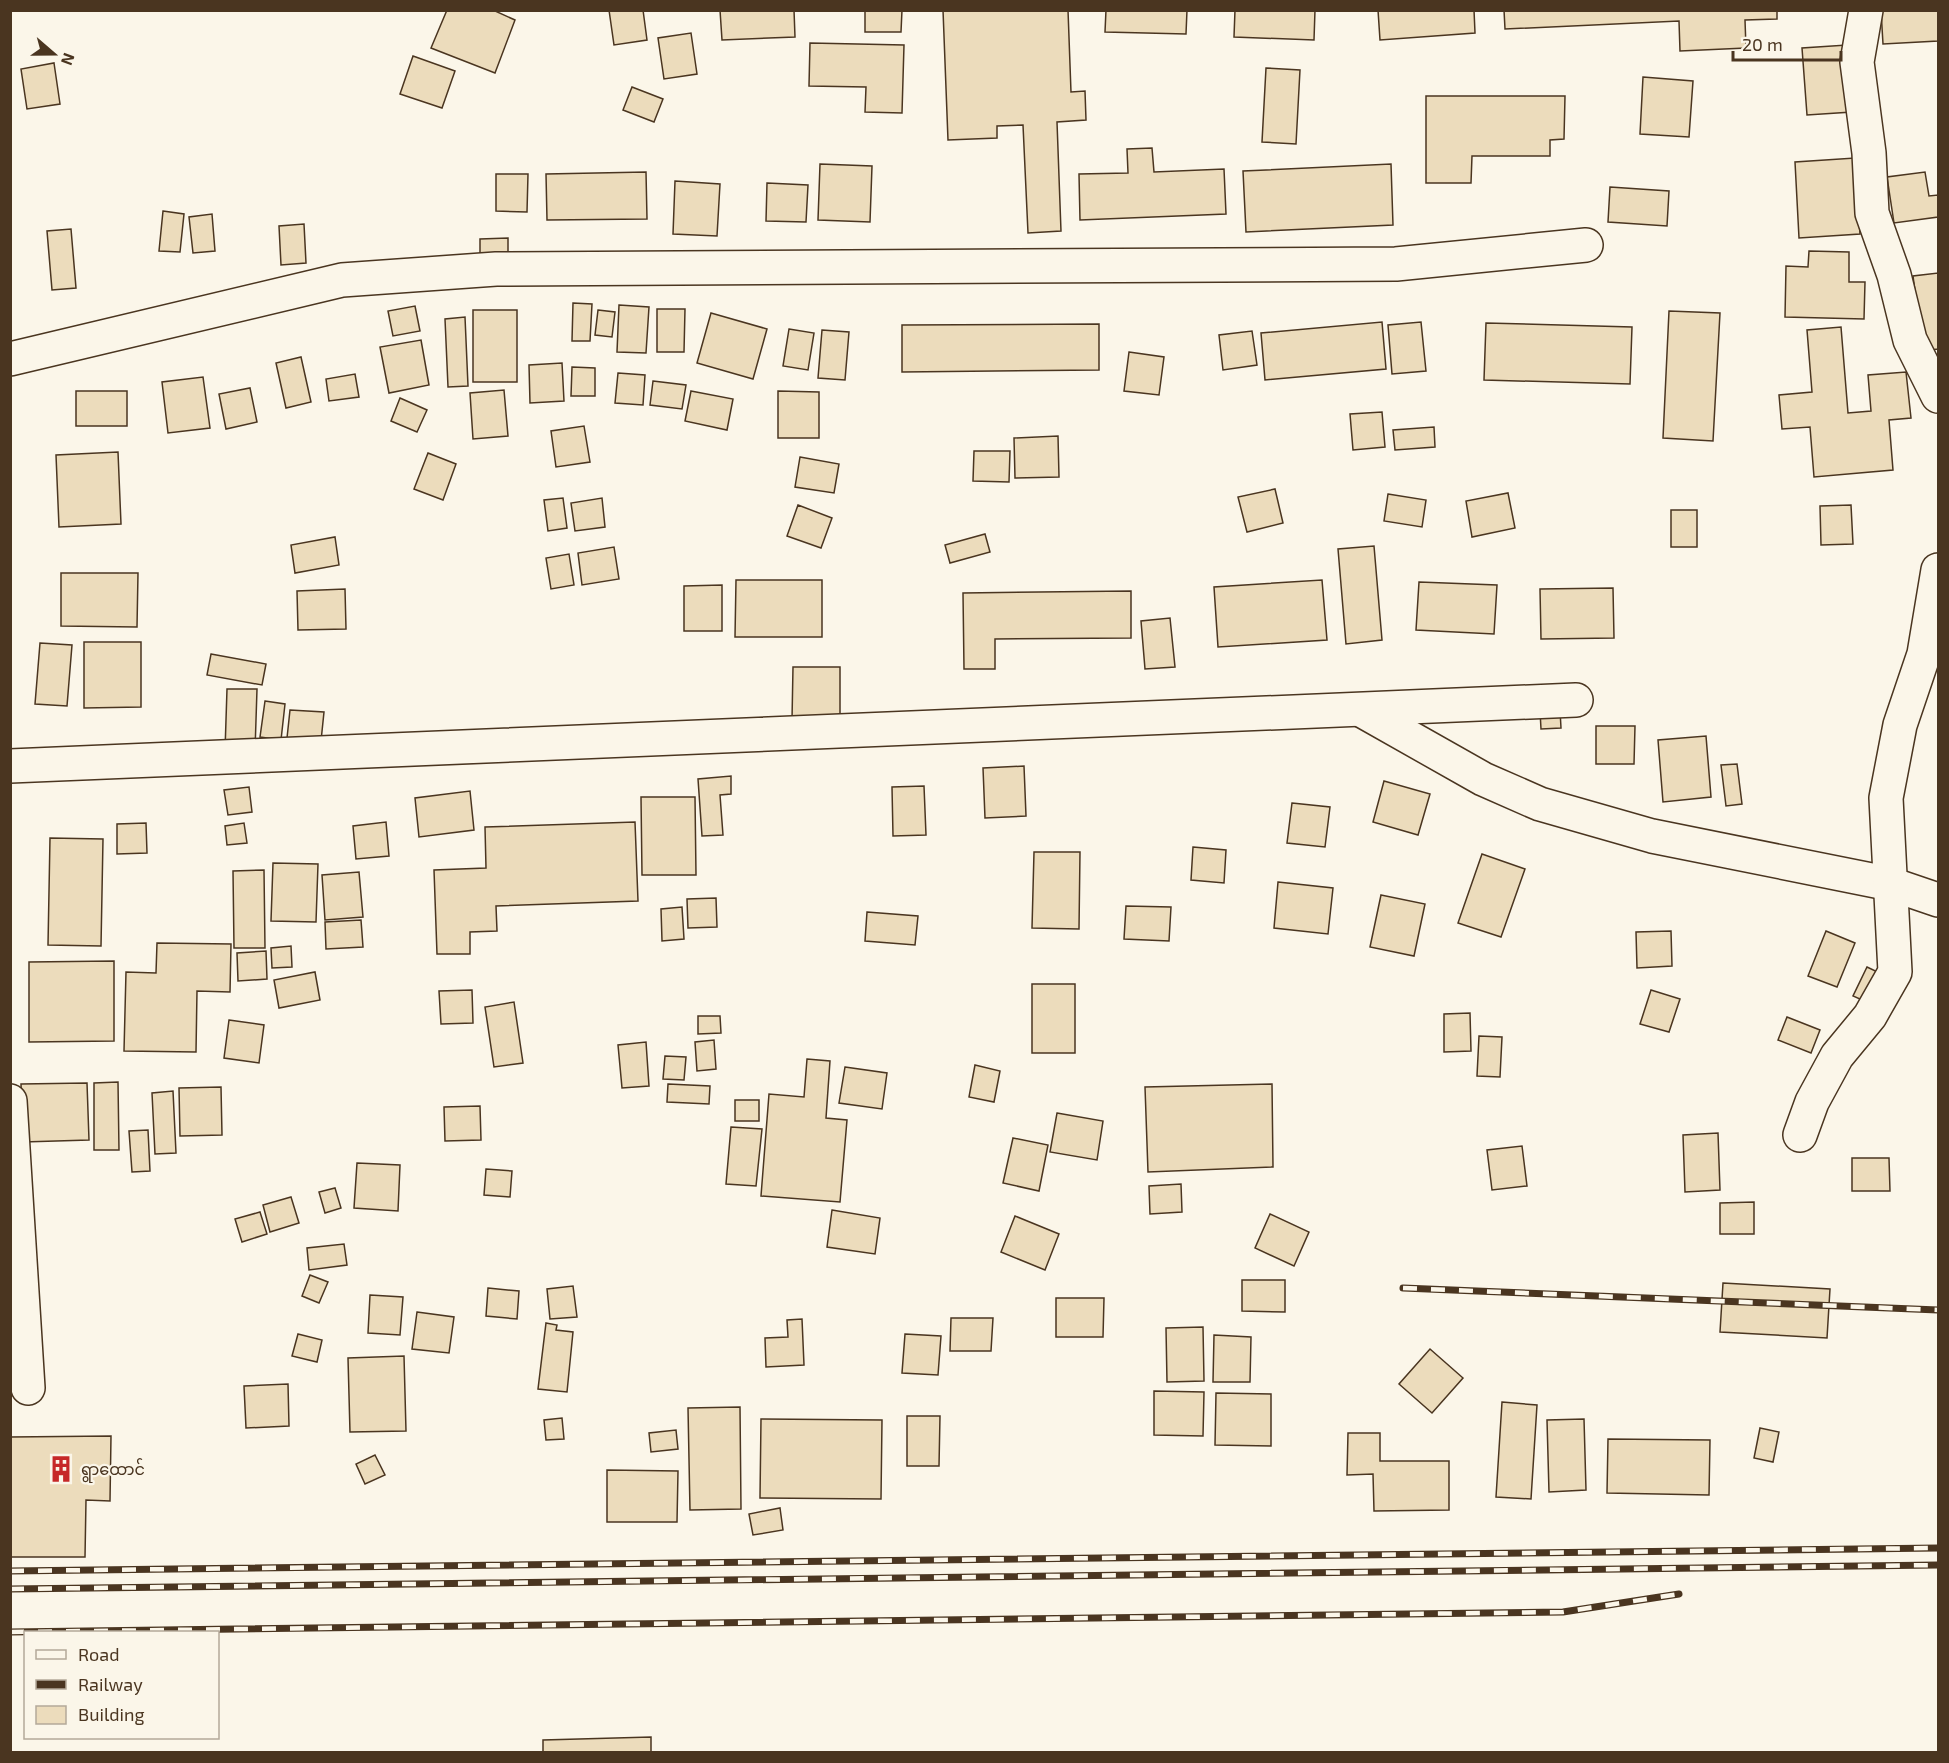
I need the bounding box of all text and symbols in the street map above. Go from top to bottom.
north arrow [24,24,84,84]
scale bar [1733,24,1841,62]
text: 20 m [1742,33,1783,55]
text: N [58,51,79,68]
building icon: ရွာထောင် [46,1454,76,1484]
place label: ရွာထောင် [81,1458,145,1483]
legend [24,1631,219,1739]
text: Road [78,1643,119,1665]
text: Railway [78,1673,143,1695]
text: Building [78,1703,145,1725]

